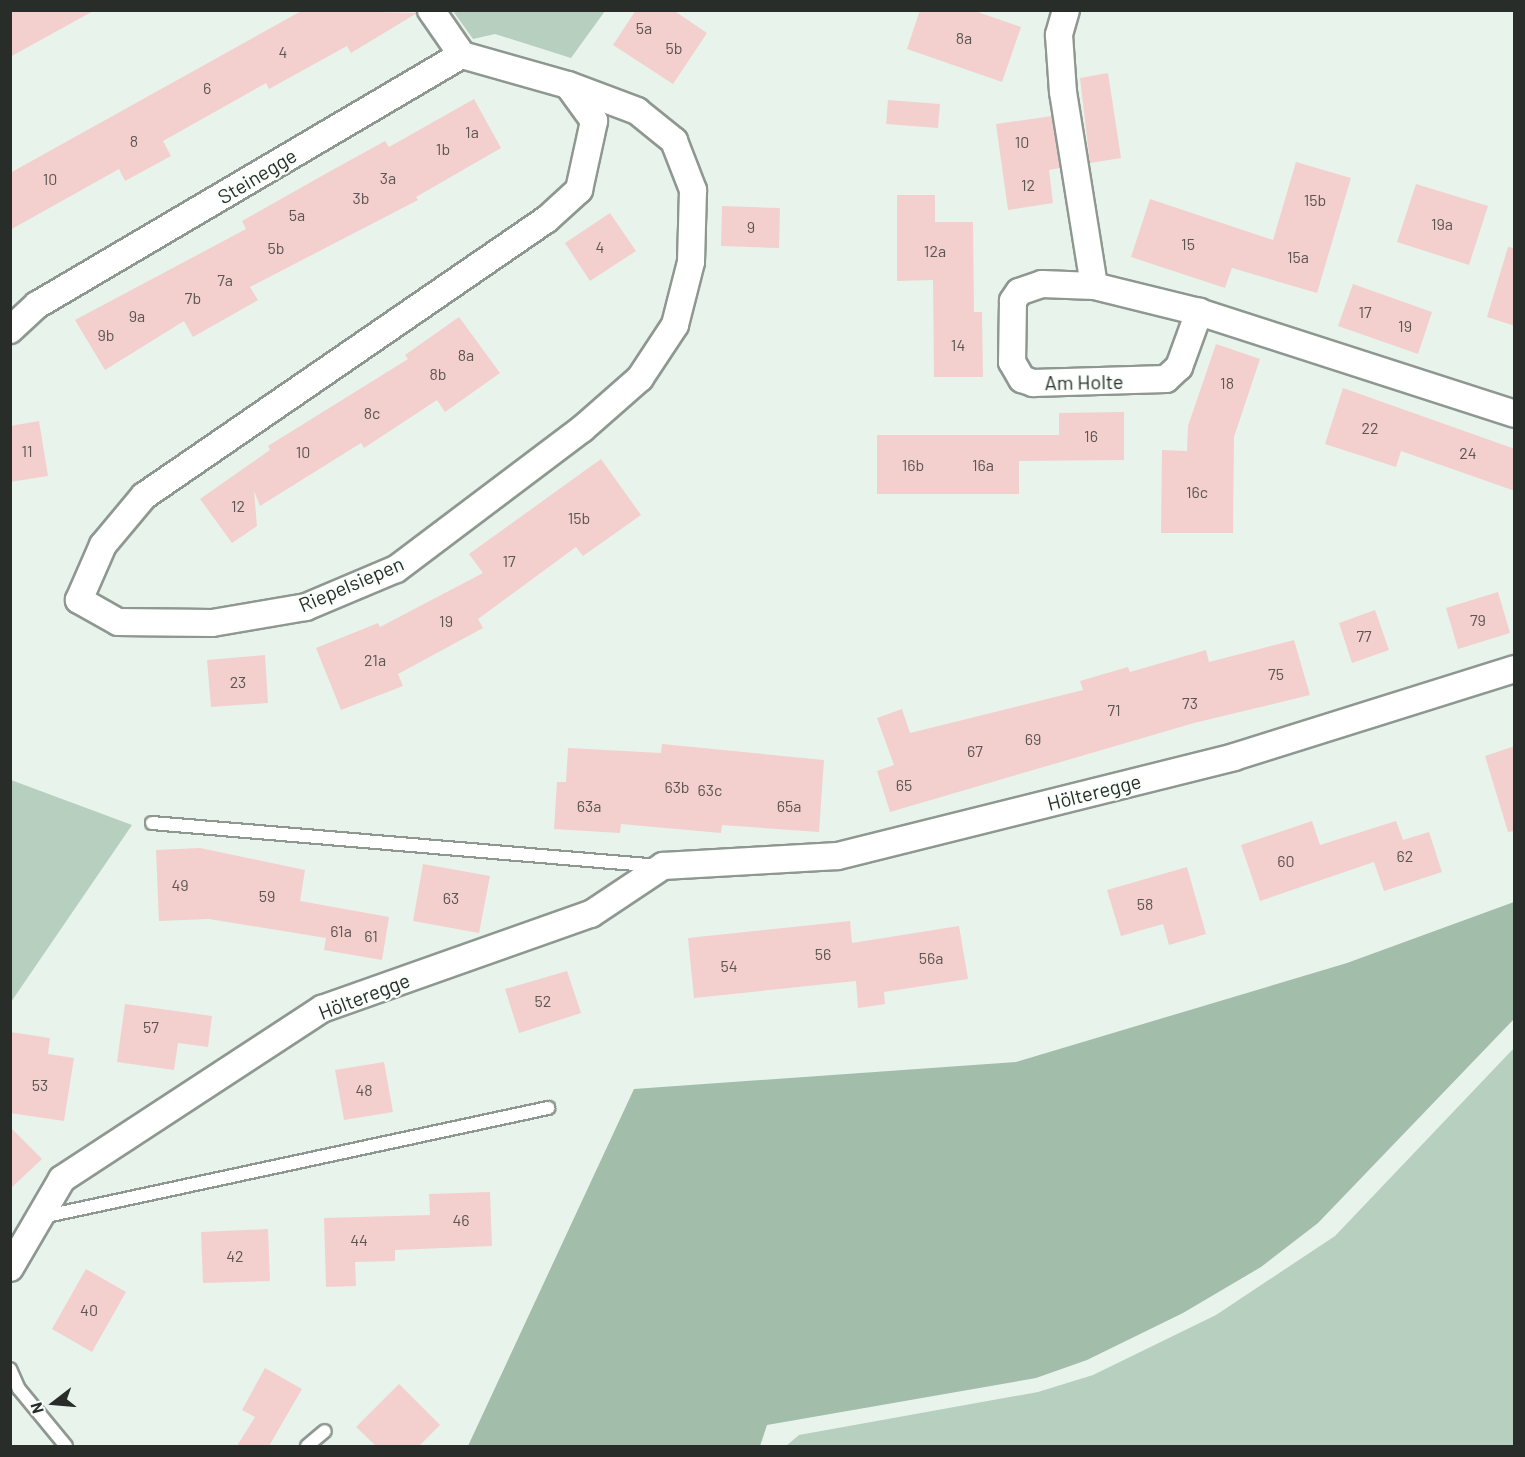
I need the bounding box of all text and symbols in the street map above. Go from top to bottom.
house number: 5a [636,18,652,38]
house number: 8a [956,28,972,48]
house number: 5b [666,38,682,58]
house number: 4 [279,42,287,62]
house number: 6 [203,78,211,98]
house number: 1a [465,122,479,142]
house number: 8 [130,131,138,151]
house number: 10 [1015,132,1029,152]
house number: 1b [436,139,450,159]
street label: Steinegge [213,143,301,209]
house number: 3a [380,168,396,188]
house number: 10 [43,169,57,189]
house number: 12 [1021,175,1035,195]
house number: 3b [353,188,369,208]
house number: 15b [1304,190,1326,210]
house number: 5a [289,205,305,225]
house number: 19a [1431,214,1453,234]
house number: 9 [747,217,755,237]
house number: 15 [1181,234,1195,254]
house number: 4 [596,237,604,257]
house number: 5b [268,238,284,258]
house number: 12a [924,241,946,261]
house number: 15a [1287,247,1309,267]
house number: 7a [217,270,233,290]
house number: 7b [185,288,201,308]
house number: 17 [1358,302,1372,322]
house number: 9a [129,306,145,326]
house number: 19 [1398,316,1412,336]
house number: 9b [97,325,115,345]
house number: 14 [951,335,965,355]
house number: 8a [458,345,474,365]
house number: 8b [429,364,447,384]
street label: Am Holte [1044,369,1124,395]
house number: 18 [1220,373,1234,393]
house number: 8c [364,403,380,423]
house number: 22 [1361,418,1379,438]
house number: 16 [1084,426,1098,446]
house number: 11 [21,441,33,461]
house number: 10 [296,442,310,462]
house number: 24 [1459,443,1477,463]
house number: 16b [902,455,924,475]
house number: 16a [972,455,994,475]
house number: 16c [1186,482,1208,502]
house number: 12 [231,496,245,516]
house number: 15b [568,508,590,528]
street label: Riepelsiepen [295,551,407,617]
house number: 17 [502,551,516,571]
house number: 79 [1470,610,1486,630]
house number: 19 [439,611,453,631]
house number: 77 [1356,626,1372,646]
house number: 21a [364,650,386,670]
house number: 75 [1268,664,1284,684]
house number: 23 [230,672,246,692]
house number: 73 [1182,693,1198,713]
house number: 71 [1107,700,1121,720]
house number: 69 [1025,729,1041,749]
house number: 67 [967,741,983,761]
street label: Hölteregge [1045,769,1143,815]
house number: 65 [896,775,912,795]
house number: 63b [664,777,690,797]
house number: 63c [698,780,722,800]
house number: 63a [577,796,601,816]
house number: 65a [777,796,801,816]
house number: 62 [1397,846,1413,866]
house number: 60 [1277,851,1295,871]
house number: 49 [171,875,189,895]
house number: 59 [259,886,275,906]
house number: 63 [443,888,459,908]
house number: 58 [1137,894,1153,914]
house number: 61a [330,921,352,941]
house number: 61 [364,926,378,946]
house number: 56 [815,944,831,964]
house number: 56a [919,948,943,968]
house number: 54 [720,956,738,976]
street label: Hölteregge [315,968,413,1024]
house number: 52 [535,991,551,1011]
house number: 57 [143,1017,159,1037]
house number: 53 [32,1075,48,1095]
house number: 48 [355,1080,373,1100]
house number: 46 [452,1210,470,1230]
house number: 44 [350,1230,368,1250]
house number: 42 [226,1246,244,1266]
house number: 40 [80,1300,98,1320]
north arrow [24,1373,84,1433]
text: N [26,1400,47,1416]

